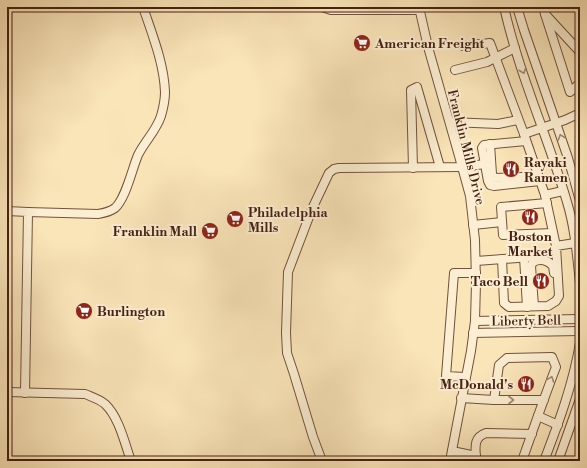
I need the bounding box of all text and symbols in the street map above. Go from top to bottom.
supermarket icon: American Freight [352,33,372,53]
place label: American Freight [374,36,485,52]
one-way arrow [518,68,527,75]
street label: Franklin Mills Drive [444,88,488,207]
one-way arrow [557,134,566,141]
place label: Rayaki Ramen [524,155,568,186]
restaurant icon: Rayaki Ramen [501,159,521,179]
place label: Philadelphia Mills [248,205,329,236]
restaurant icon: Boston Market [520,207,540,227]
supermarket icon: Philadelphia Mills [225,209,245,229]
supermarket icon: Franklin Mall [200,221,220,241]
place label: Franklin Mall [113,224,198,240]
place label: Boston Market [508,229,553,260]
restaurant icon: Taco Bell [531,271,551,291]
place label: Taco Bell [471,274,529,290]
supermarket icon: Burlington [74,301,94,321]
place label: Burlington [97,304,165,320]
street label: Liberty Bell [491,312,561,330]
restaurant icon: McDonald's [516,374,536,394]
one-way arrow [547,376,555,383]
place label: McDonald's [440,377,513,393]
one-way arrow [508,396,514,404]

